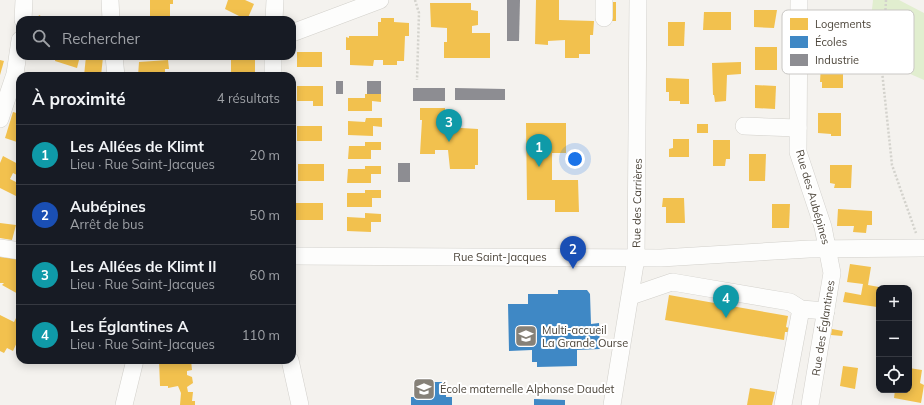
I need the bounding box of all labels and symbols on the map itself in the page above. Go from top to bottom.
legend [782,10,914,74]
text: Logements [815,17,871,31]
text: Écoles [815,35,847,49]
text: Industrie [815,53,859,67]
pin: 3 [436,109,462,142]
pin: 1 [526,134,552,167]
street label: Rue des Aubépines [793,148,833,246]
your location [565,149,585,169]
street label: Rue des Carrières [629,158,645,248]
pin: 2 [560,236,586,269]
street label: Rue Saint-Jacques [453,250,547,264]
street label: Rue des Églantines [809,279,837,377]
pin: 4 [713,285,739,318]
school or university icon: Multi-accueil La Grande Ourse [513,323,539,349]
place label: Multi-accueil La Grande Ourse [542,323,628,350]
school or university icon: École maternelle Alphonse Daudet [411,376,437,402]
place label: École maternelle Alphonse Daudet [440,382,615,396]

